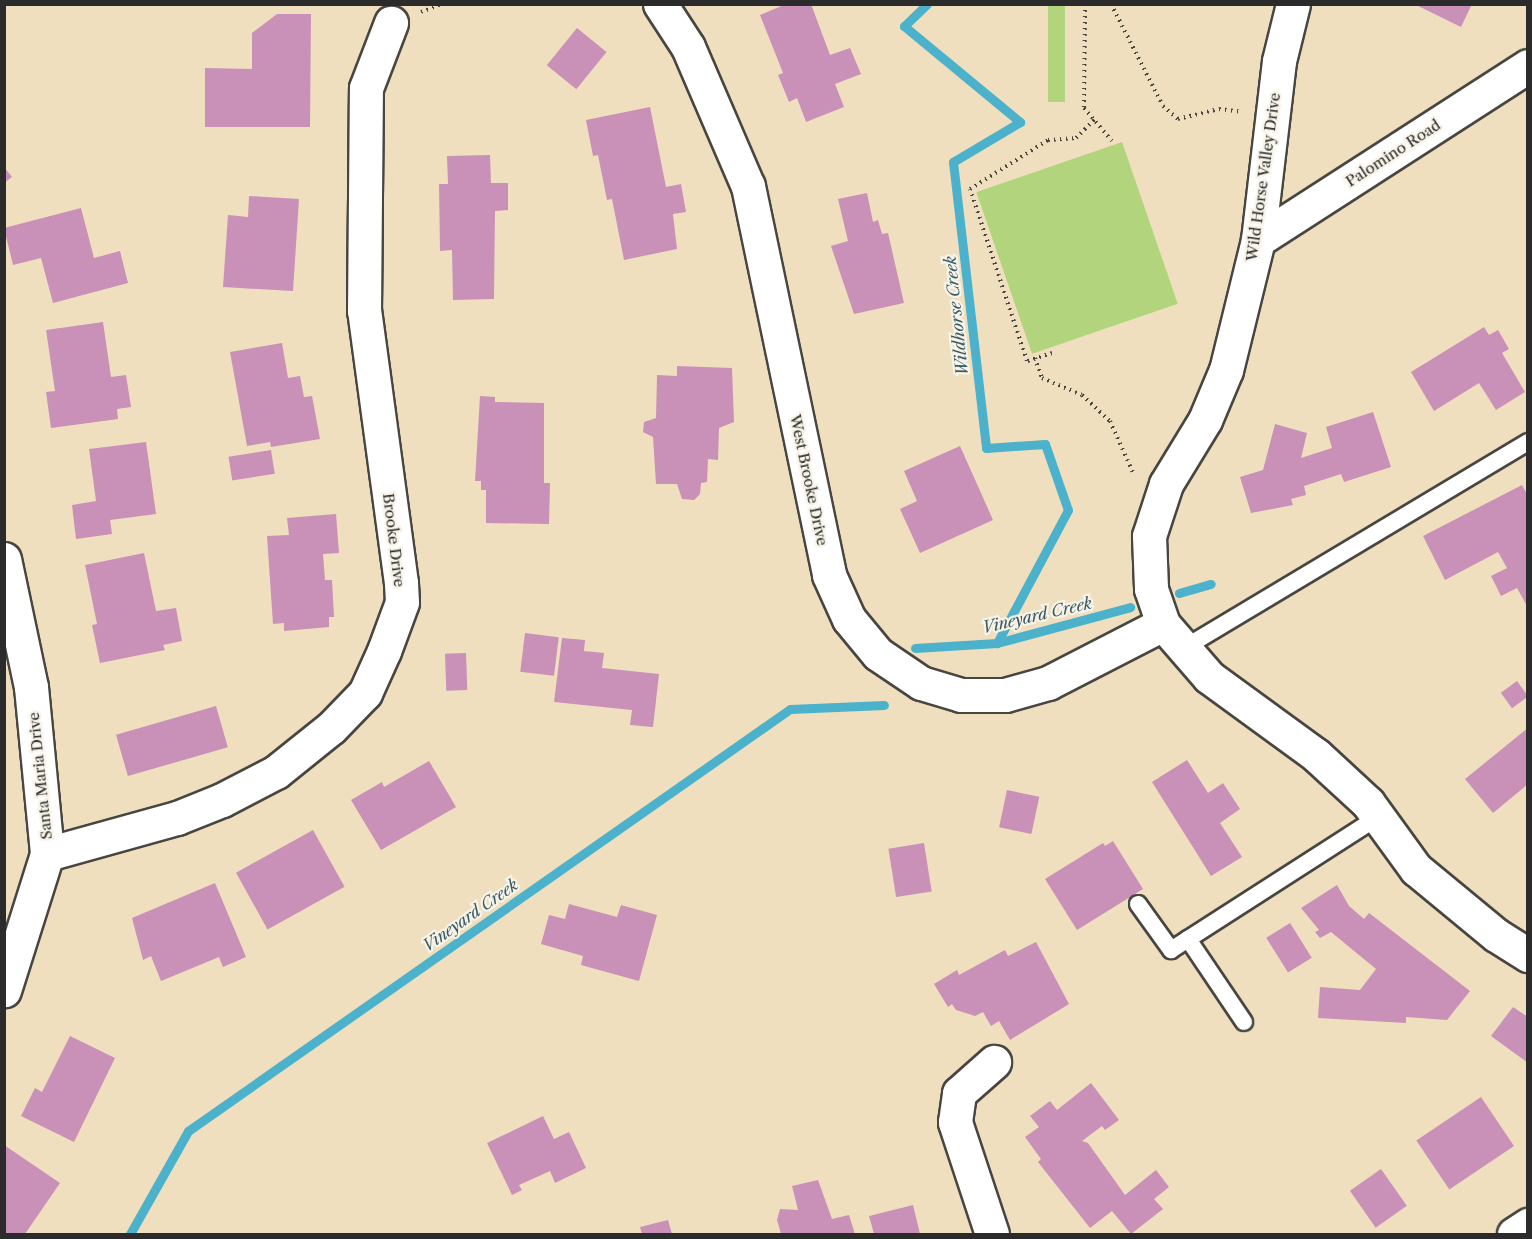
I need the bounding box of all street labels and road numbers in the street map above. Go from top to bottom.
street label: Wild Horse Valley Drive [1242,91,1284,263]
street label: Palomino Road [1342,116,1444,190]
street label: West Brooke Drive [786,413,832,547]
street label: Brooke Drive [379,492,409,588]
street label: Santa Maria Drive [24,711,56,841]

